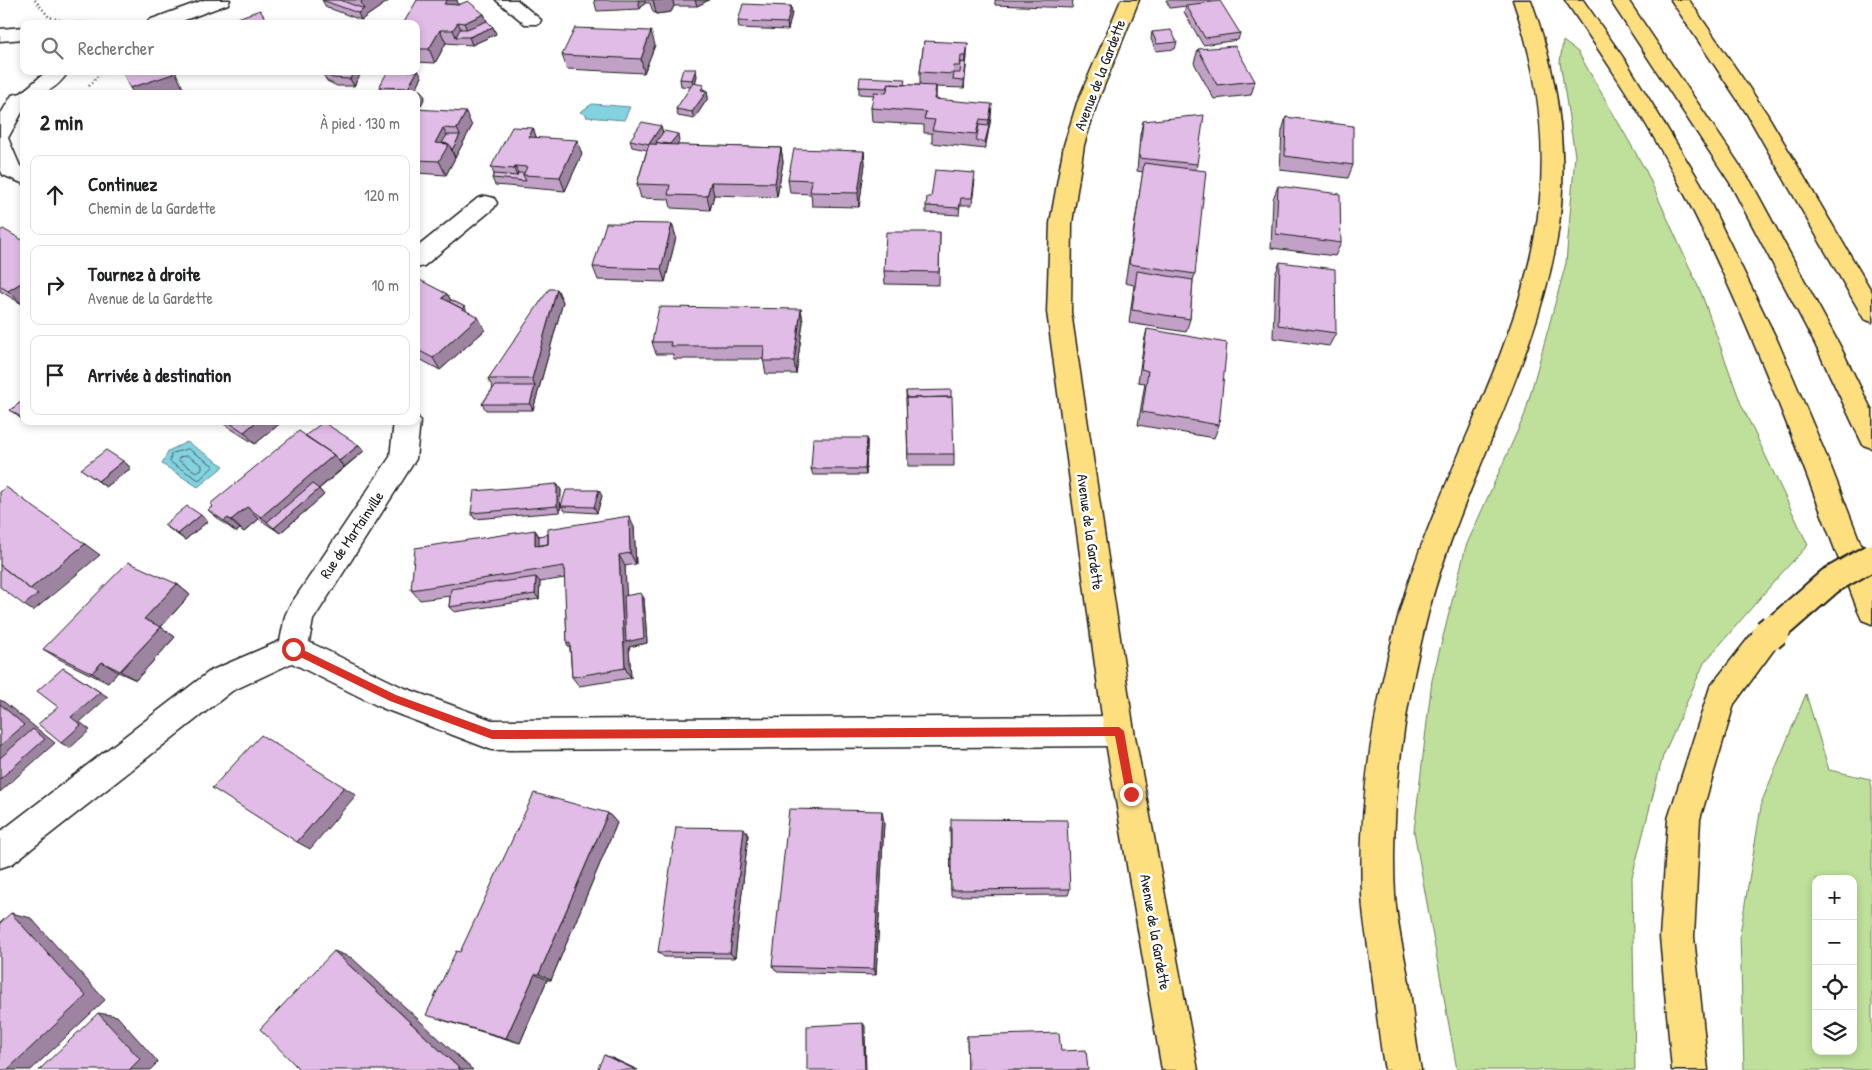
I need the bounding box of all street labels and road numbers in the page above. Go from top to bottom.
street label: Avenue de la Gardette [1069,16,1130,133]
street label: Avenue de la Gardette [1072,473,1109,591]
street label: Rue de Martainville [315,487,389,582]
street label: Avenue de la Gardette [1135,872,1176,991]

